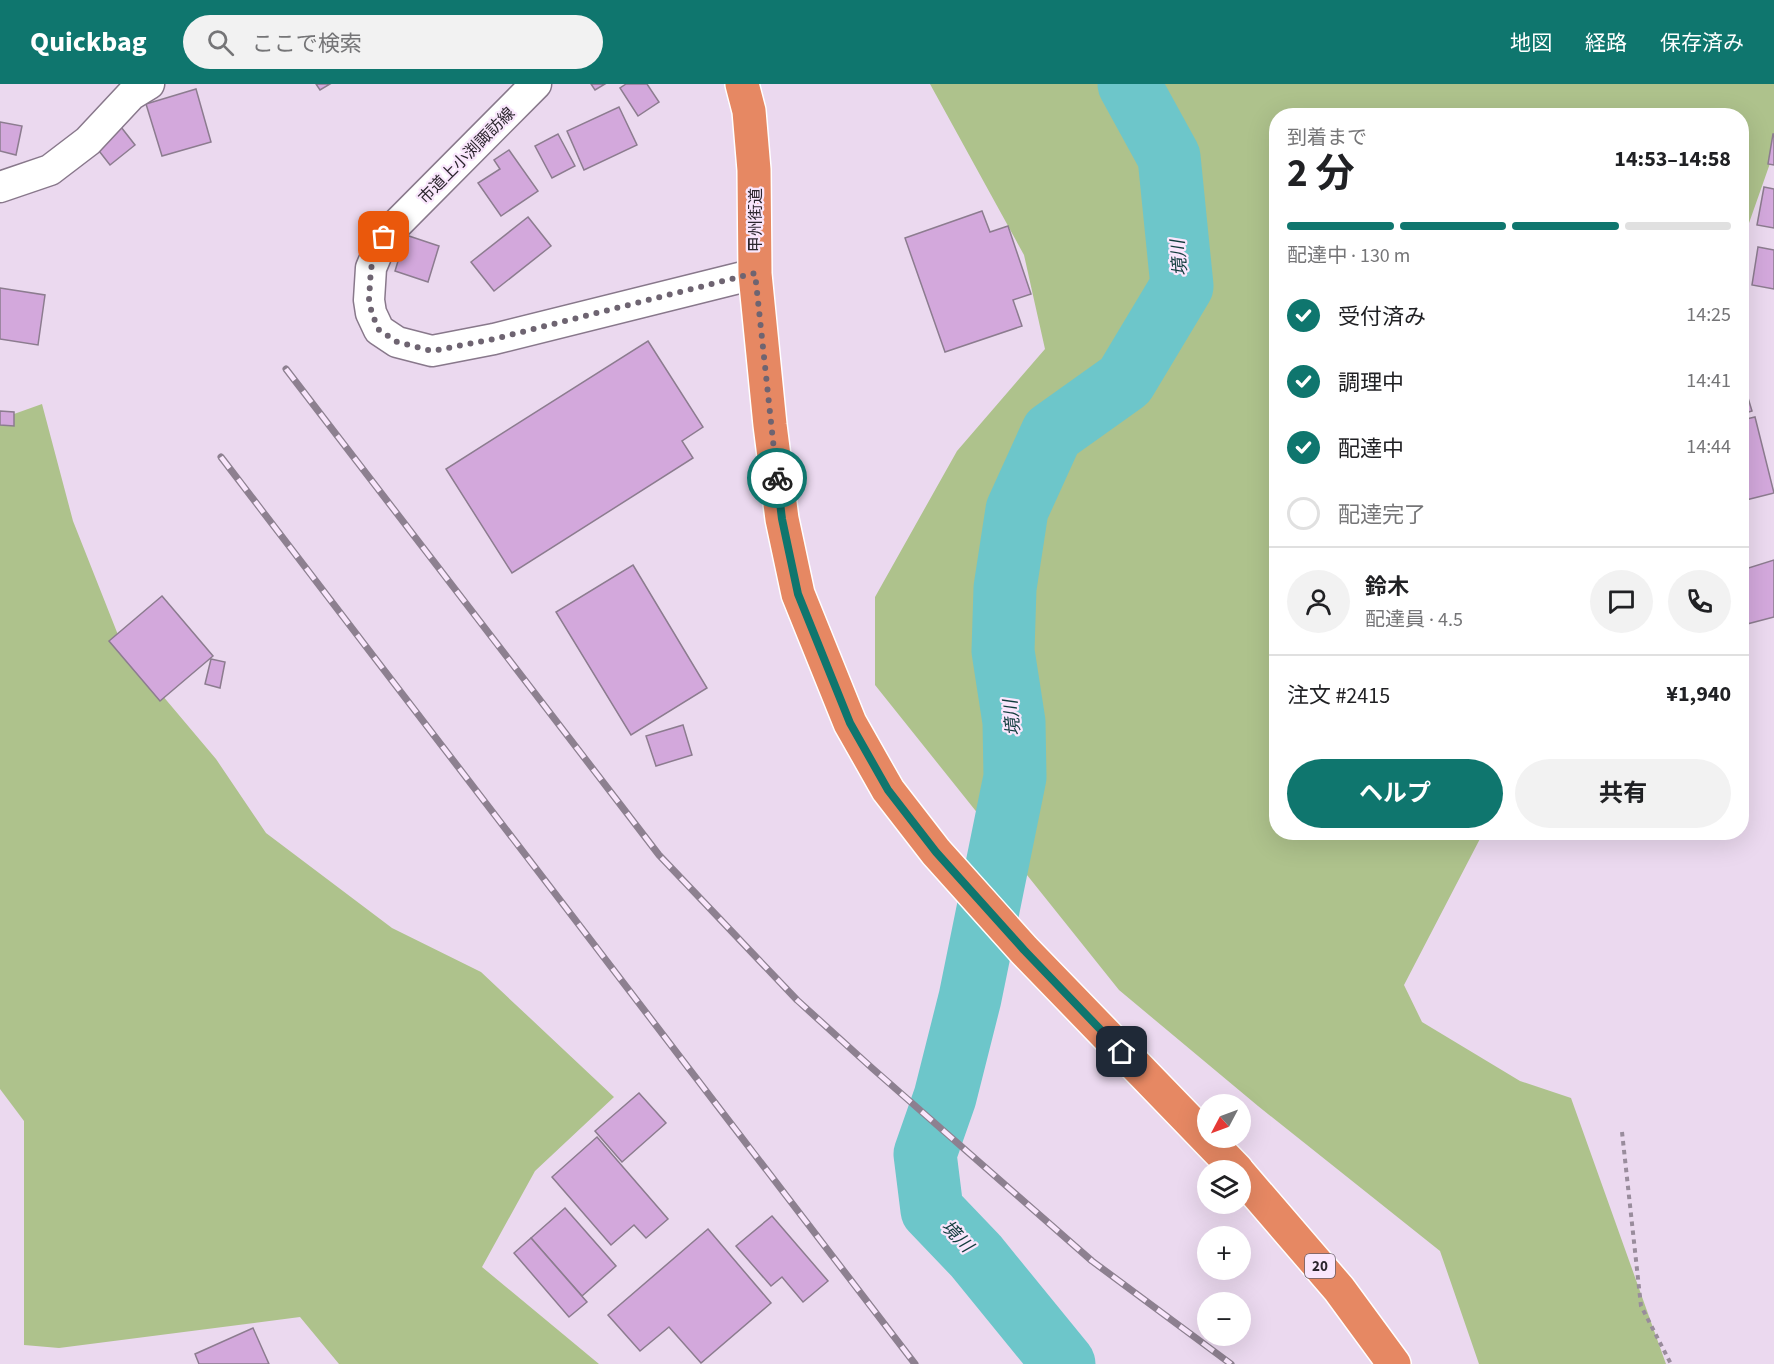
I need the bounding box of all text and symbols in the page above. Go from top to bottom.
search box [183,15,603,69]
text: Quickbag [30,22,147,62]
icon: search [204,26,237,59]
text: ここで検索 [252,28,362,60]
text: 地図 [1510,28,1552,58]
text: 経路 [1585,28,1627,58]
text: 保存済み [1660,28,1744,58]
street label: 市道上小渕諏訪線 [414,103,520,209]
text: 到着まで [1287,124,1367,152]
text: 14:53–14:58 [1614,143,1731,175]
text: 2 分 [1287,146,1354,202]
street label: 甲州街道 [745,188,767,252]
pin [358,211,409,262]
icon: bag [367,220,400,253]
water label: 境川 [1165,237,1194,277]
text: 配達中 · 130 m [1287,242,1410,270]
icon: check [1287,299,1320,332]
text: 受付済み [1338,301,1426,333]
text: 14:25 [1686,301,1731,329]
icon: check [1287,365,1320,398]
text: 調理中 [1338,367,1404,399]
text: 14:41 [1686,367,1731,395]
icon: check [1287,431,1320,464]
text: 配達中 [1338,433,1404,465]
text: 14:44 [1686,433,1731,461]
courier [747,448,807,508]
icon: bike [761,462,794,495]
text: 配達完了 [1338,499,1426,531]
button: person [1287,570,1350,633]
button: chat [1590,570,1653,633]
button: phone [1668,570,1731,633]
text: 鈴木 [1365,571,1409,603]
text: 配達員 · 4.5 [1365,606,1463,634]
text: ¥1,940 [1666,678,1731,710]
text: 注文 #2415 [1287,680,1390,712]
water label: 境川 [998,697,1027,737]
button: ヘルプ [1287,759,1503,828]
button: 共有 [1515,759,1731,828]
pin [1096,1026,1147,1077]
icon: home [1105,1035,1138,1068]
north arrow [1197,1094,1251,1148]
map controls [1197,1094,1251,1346]
button: layers [1197,1160,1251,1214]
water label: 境川 [935,1215,980,1259]
button: + [1197,1226,1251,1280]
road number: 20 [1305,1254,1335,1278]
button: − [1197,1292,1251,1346]

